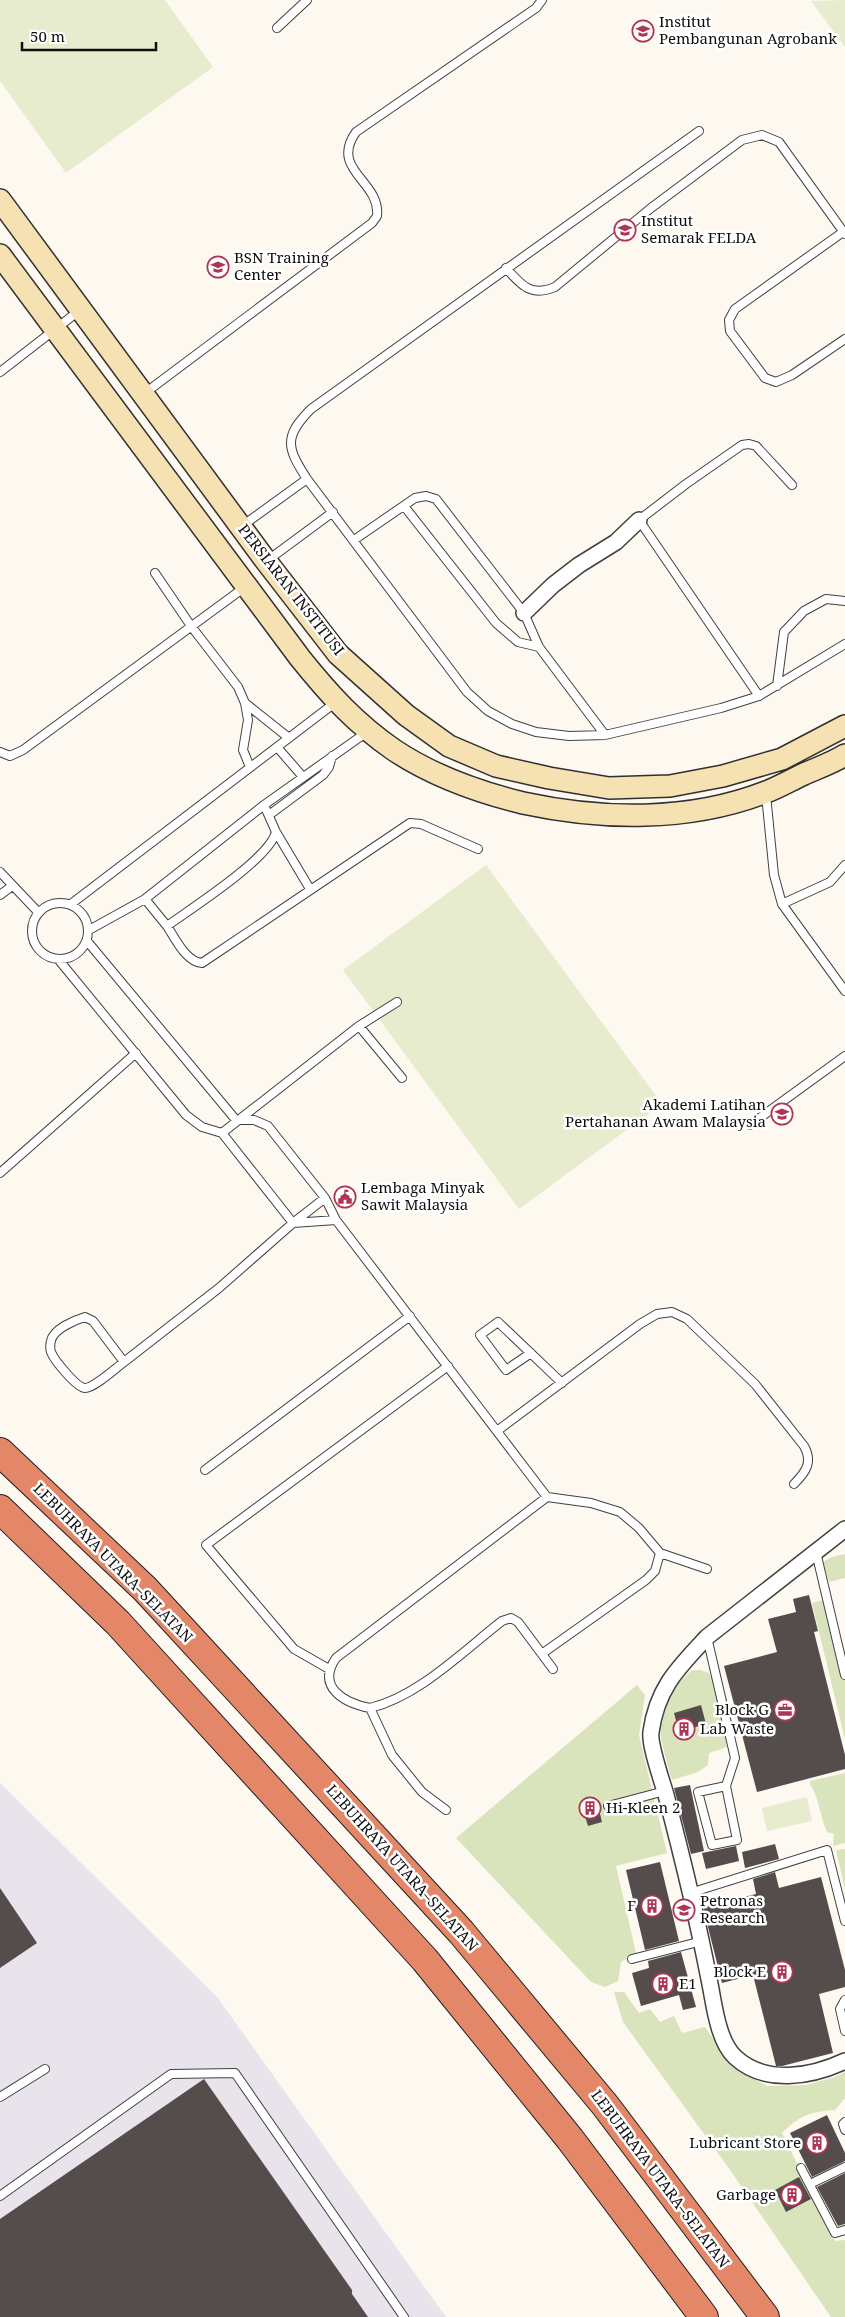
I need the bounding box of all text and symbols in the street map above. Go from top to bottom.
place label: Institut Pembangunan Agrobank [659,11,837,48]
school or university icon: Institut Pembangunan Agrobank [631,19,655,43]
scale bar [22,20,156,52]
text: 50 m [30,26,65,46]
place label: Institut Semarak FELDA [641,210,757,247]
school or university icon: Institut Semarak FELDA [613,218,637,242]
place label: BSN Training Center [234,247,329,284]
school or university icon: BSN Training Center [206,255,230,279]
street label: PERSIARAN INSTITUSI [234,520,349,659]
place label: Akademi Latihan Pertahanan Awam Malaysia [565,1094,766,1131]
school or university icon: Akademi Latihan Pertahanan Awam Malaysia [770,1102,794,1126]
place label: Lembaga Minyak Sawit Malaysia [361,1177,485,1214]
public building icon: Lembaga Minyak Sawit Malaysia [333,1185,357,1209]
street label: LEBUHRAYA UTARA–SELATAN [30,1478,198,1647]
office icon: Block G [773,1698,797,1722]
place label: Block G [715,1699,769,1719]
building icon: Lab Waste [672,1717,696,1741]
place label: Lab Waste [700,1718,774,1738]
street label: LEBUHRAYA UTARA–SELATAN [322,1780,483,1955]
building icon: Hi-Kleen 2 [578,1796,602,1820]
place label: Hi-Kleen 2 [606,1797,681,1817]
place label: Petronas Research [700,1890,766,1927]
building icon: F [640,1894,664,1918]
place label: F [627,1895,636,1915]
school or university icon: Petronas Research [672,1898,696,1922]
building icon: Block E [770,1960,794,1984]
place label: Block E [713,1961,766,1981]
building icon: E1 [651,1972,675,1996]
place label: E1 [679,1973,697,1993]
street label: LEBUHRAYA UTARA–SELATAN [587,2085,735,2272]
building icon: Lubricant Store [805,2131,829,2155]
place label: Lubricant Store [689,2132,801,2152]
building icon: Garbage [780,2183,804,2207]
place label: Garbage [716,2184,776,2204]

